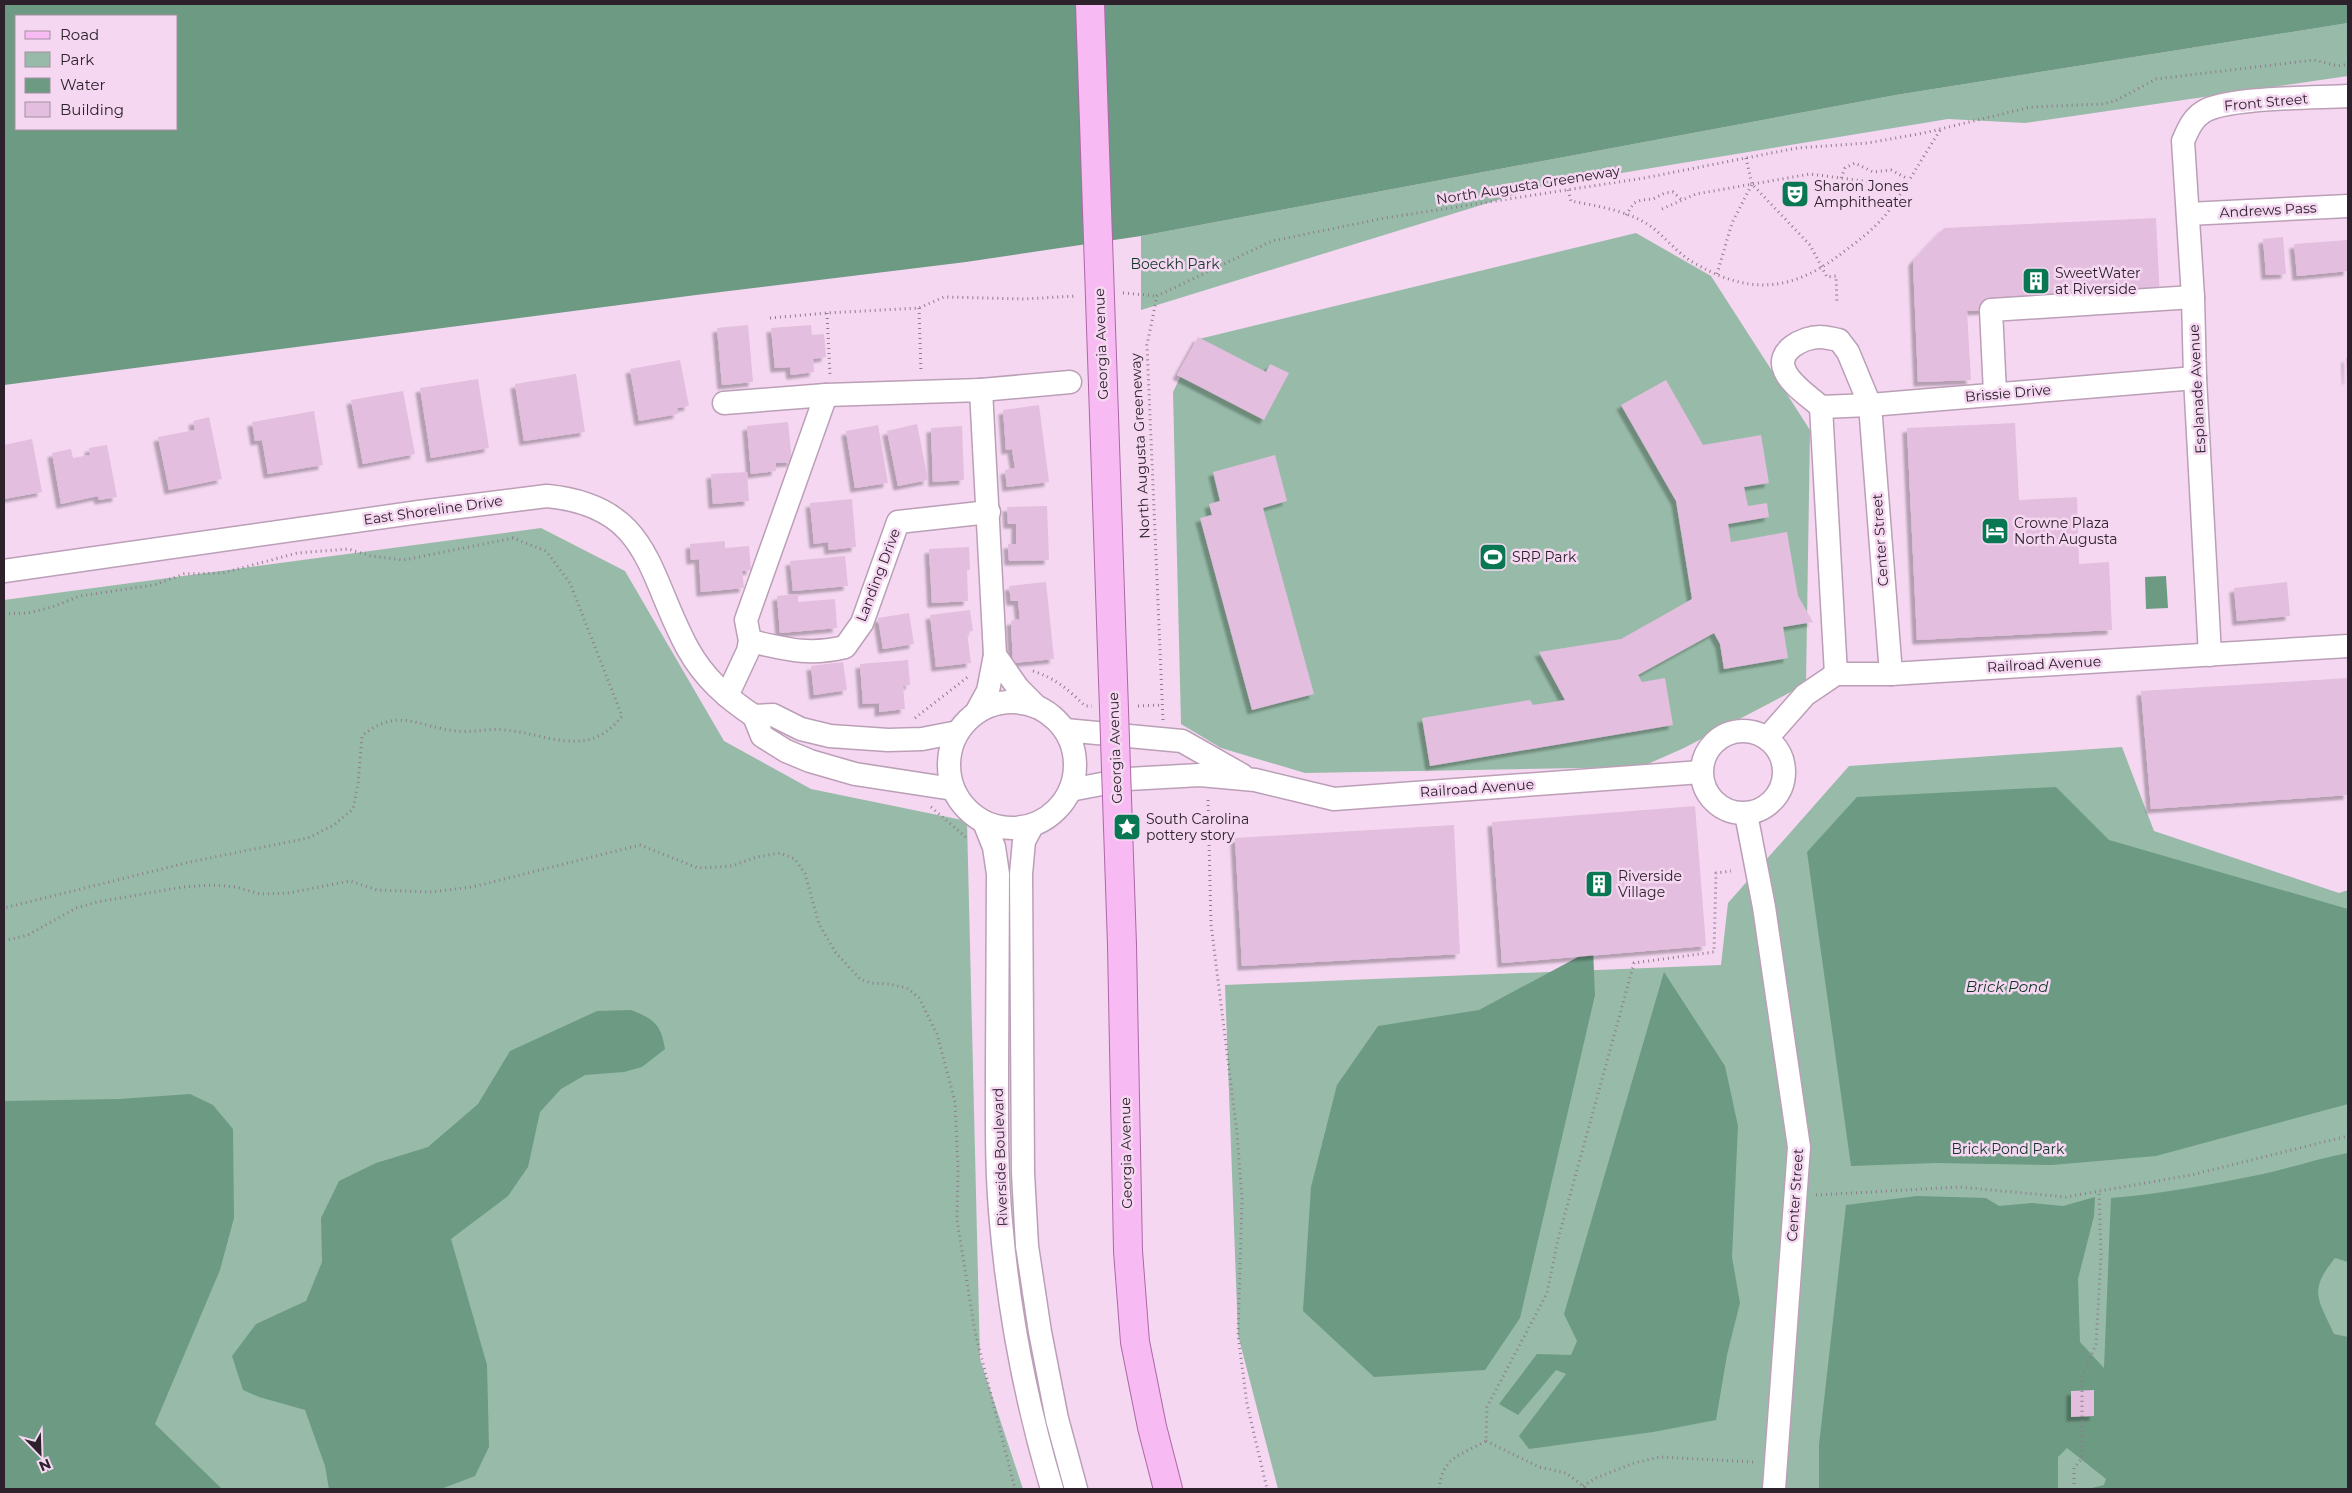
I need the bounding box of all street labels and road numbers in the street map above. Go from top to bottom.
street label: Front Street [2223,89,2309,115]
street label: North Augusta Greeneway [1435,162,1622,208]
street label: Andrews Pass [2219,198,2317,222]
street label: Georgia Avenue [1090,288,1112,400]
street label: Esplanade Avenue [2185,324,2209,454]
street label: North Augusta Greeneway [1126,352,1154,539]
street label: Brissie Drive [1964,380,2052,406]
street label: East Shoreline Drive [362,491,504,529]
street label: Center Street [1868,493,1892,587]
street label: Landing Drive [852,526,904,624]
street label: Railroad Avenue [1986,652,2102,676]
street label: Georgia Avenue [1104,692,1126,804]
street label: Railroad Avenue [1419,775,1535,801]
street label: Riverside Boulevard [989,1087,1011,1227]
street label: Georgia Avenue [1116,1097,1136,1209]
street label: Center Street [1783,1148,1807,1242]

